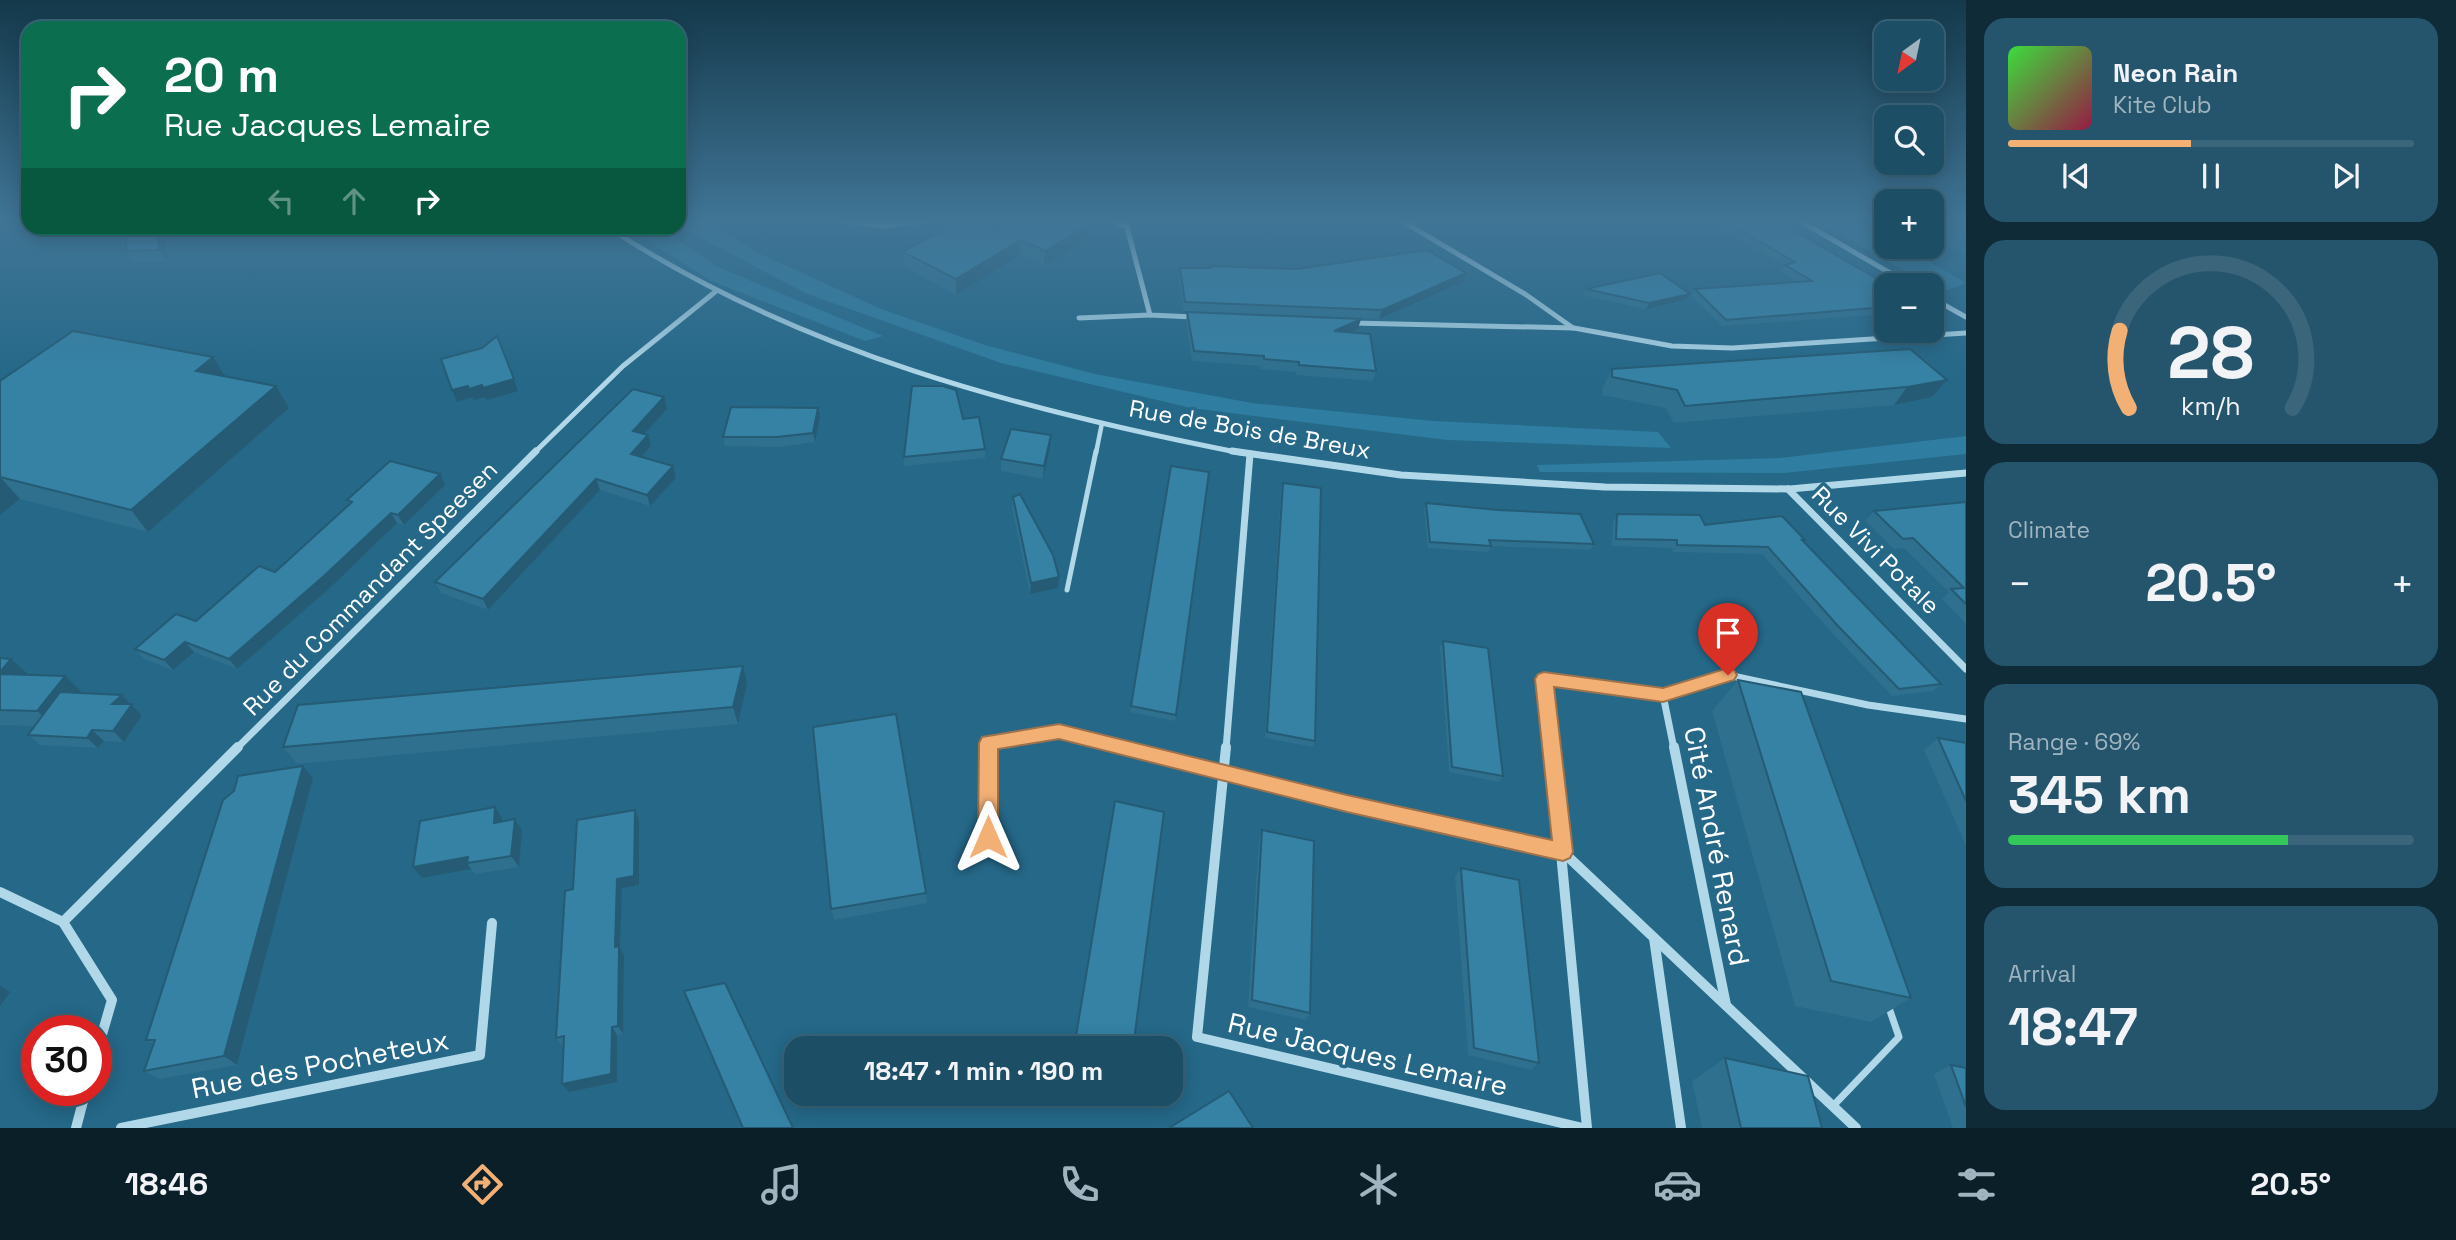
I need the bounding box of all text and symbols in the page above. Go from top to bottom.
north arrow [1874,21,1944,91]
map controls [1874,21,1944,343]
text: 20 m [164,44,279,106]
icon: right [49,49,140,140]
text: Neon Rain [2113,56,2238,90]
text: Kite Club [2113,90,2212,120]
text: Rue Jacques Lemaire [164,105,491,145]
button: search [1874,105,1944,175]
icon: previous [2057,157,2095,195]
icon: pause [2192,157,2230,195]
icon: next [2327,157,2365,195]
icon: left [262,182,300,220]
icon: ahead [335,182,373,220]
icon: right [408,182,446,220]
button: + [1874,189,1944,259]
button: − [1874,273,1944,343]
text: 28 [2168,306,2254,399]
text: km/h [2181,390,2241,422]
street label: Rue de Bois de Breux [1127,392,1373,466]
street label: Rue du Commandant Speesen [236,454,504,722]
street label: Rue Vivi Potale [1805,479,1947,621]
text: Climate [2008,515,2090,545]
text: 20.5° [2145,550,2277,616]
text: − [2008,560,2032,608]
text: + [2390,560,2414,608]
pin [1698,603,1758,675]
icon: arrive [1709,614,1747,652]
street label: Cité André Renard [1676,723,1758,969]
text: Range · 69% [2008,727,2140,757]
text: 345 km [2008,762,2191,828]
position arrow [951,800,1025,874]
text: Arrival [2008,959,2076,989]
text: 18:47 [2008,994,2138,1060]
street label: Rue Jacques Lemaire [1225,1004,1511,1104]
speed limit sign: 30 [21,1015,112,1106]
street label: Rue des Pocheteux [188,1021,452,1107]
text: 18:47 · 1 min · 190 m [864,1054,1103,1088]
icon: directions [458,1160,507,1209]
icon: music [757,1160,806,1209]
icon: phone [1055,1160,1104,1209]
icon: climate [1354,1160,1403,1209]
icon: car [1653,1160,1702,1209]
icon: filters [1952,1160,2001,1209]
text: 18:46 [125,1164,208,1204]
text: 20.5° [2250,1164,2331,1204]

